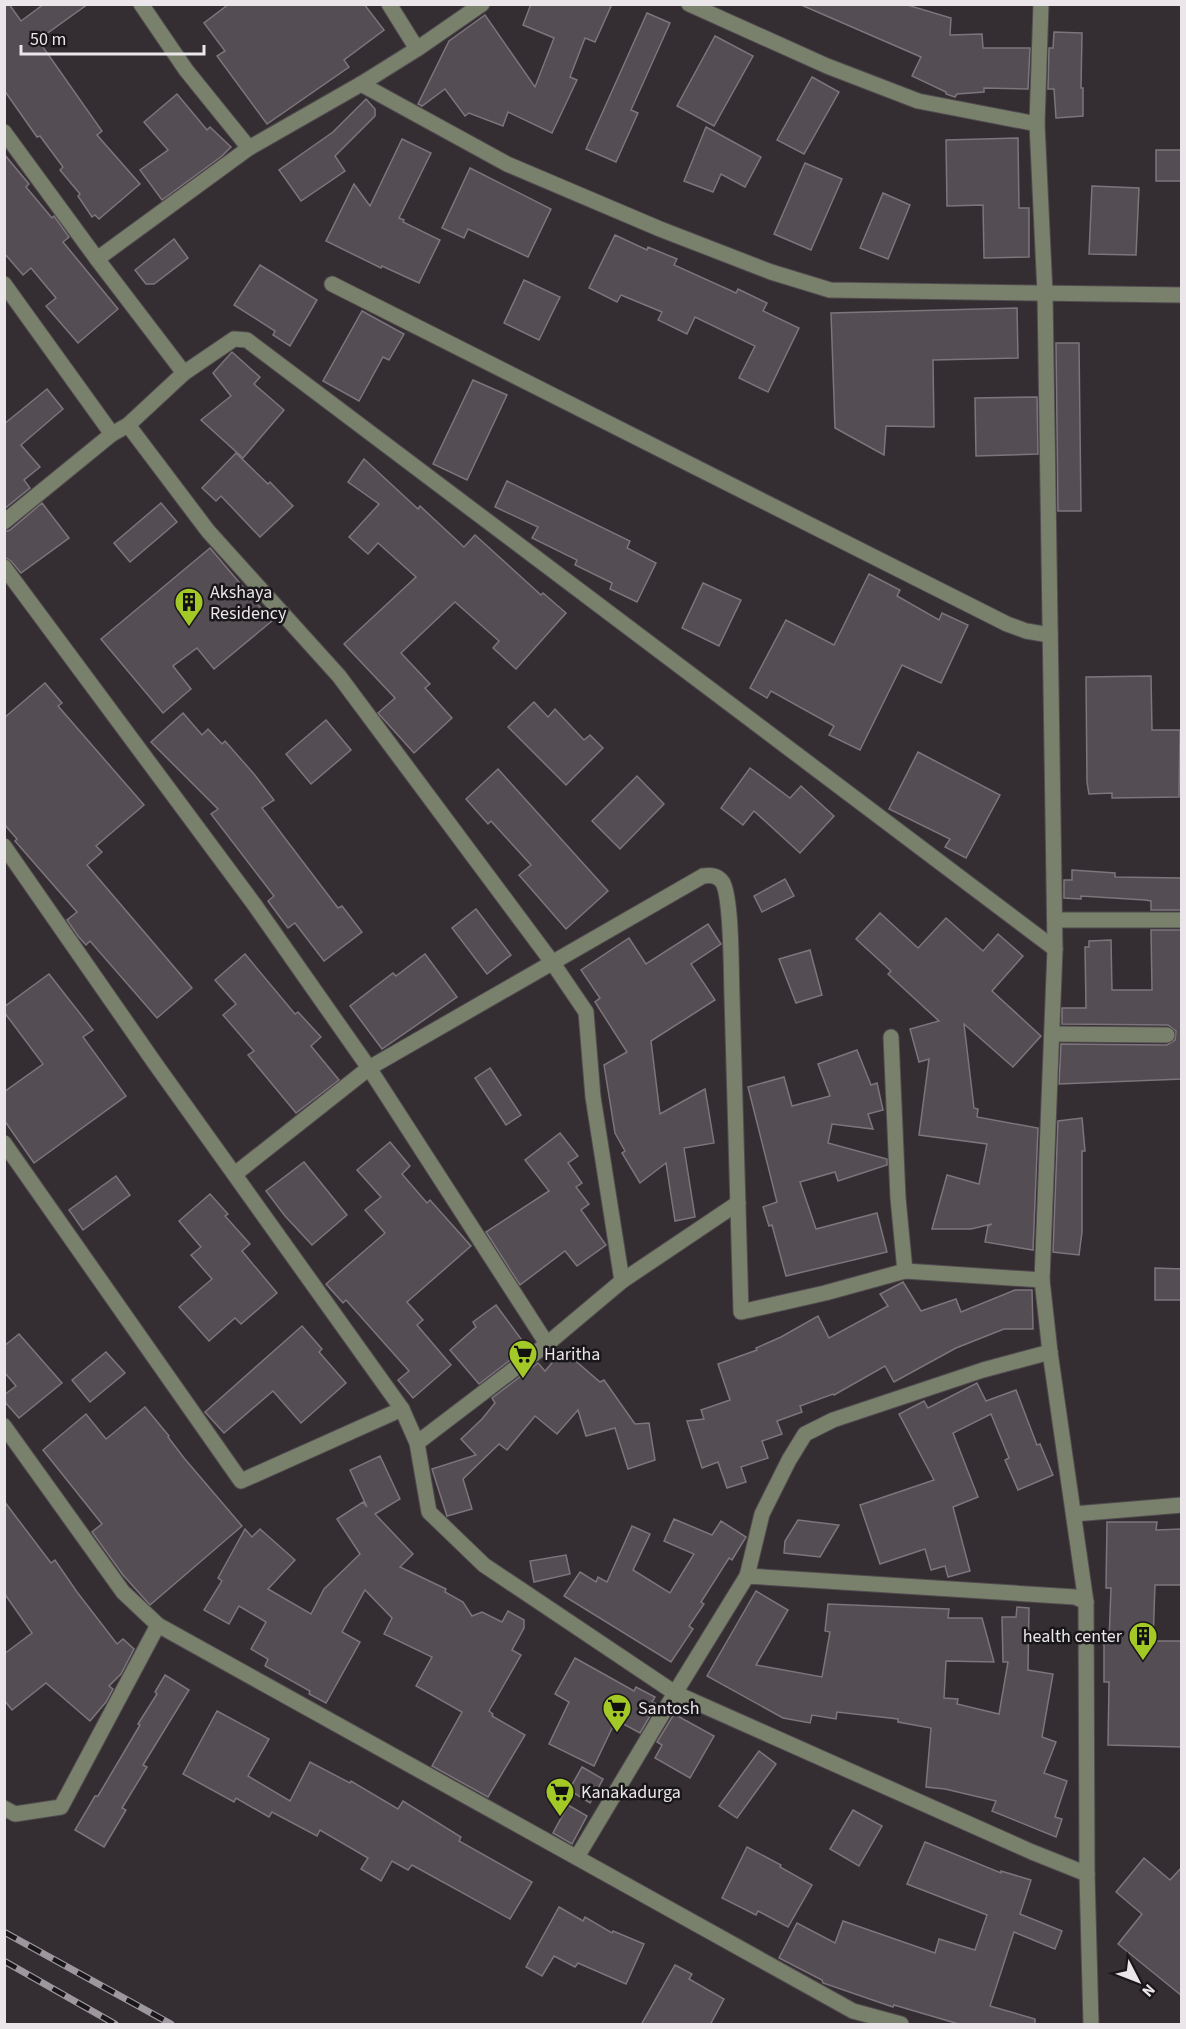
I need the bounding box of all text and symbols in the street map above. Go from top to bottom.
scale bar [21,18,204,56]
text: 50 m [30,27,66,52]
place label: Akshaya Residency [210,580,287,626]
building icon: Akshaya Residency [173,586,205,628]
supermarket icon: Haritha [507,1338,539,1380]
place label: Haritha [544,1342,600,1367]
building icon: health center [1127,1620,1159,1662]
place label: health center [1023,1624,1123,1649]
supermarket icon: Santosh [601,1692,633,1734]
place label: Santosh [638,1696,699,1721]
supermarket icon: Kanakadurga [544,1776,576,1818]
place label: Kanakadurga [581,1780,681,1805]
north arrow [1108,1951,1168,2011]
text: N [1137,1979,1160,2002]

